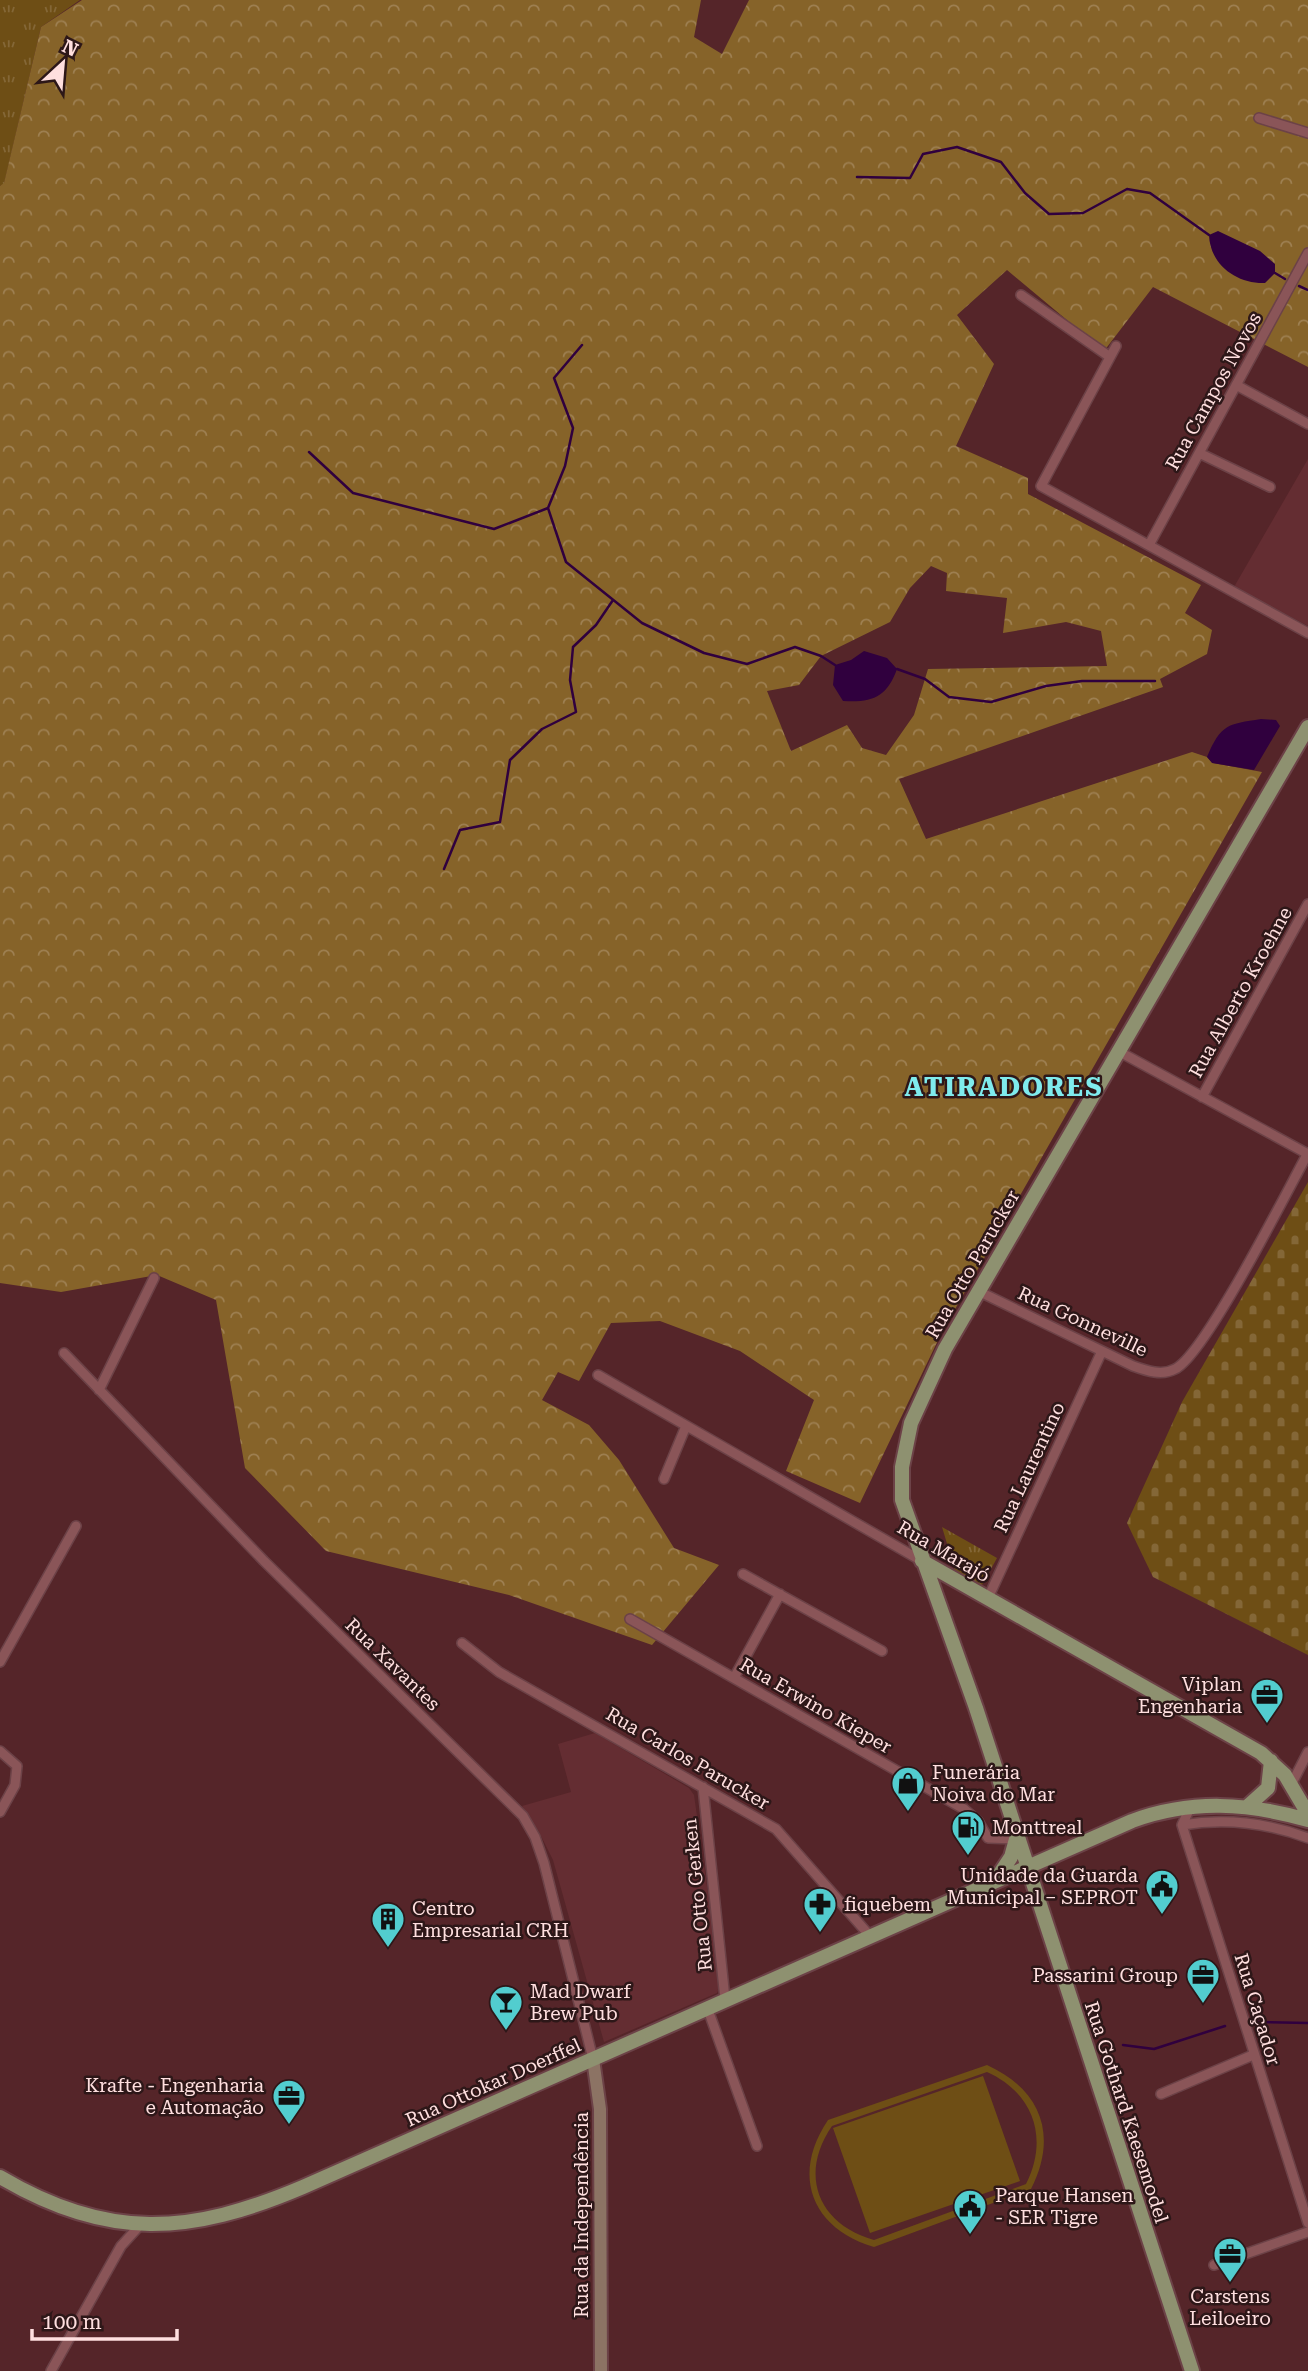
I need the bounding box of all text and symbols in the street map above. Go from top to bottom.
north arrow [28,28,98,98]
text: N [59,35,82,62]
street label: Rua Campos Novos [1161,308,1266,474]
street label: Rua Alberto Kroehne [1184,903,1297,1082]
district label: ATIRADORES [904,1072,1104,1102]
street label: Rua Otto Parucker [921,1186,1024,1343]
street label: Rua Gonneville [1014,1281,1151,1362]
street label: Rua Laurentino [989,1398,1070,1536]
street label: Rua Marajó [893,1516,994,1587]
street label: Rua Xavantes [340,1613,445,1715]
street label: Rua Erwino Kieper [736,1653,896,1758]
place label: Viplan Engenharia [1138,1673,1243,1718]
office icon: Viplan Engenharia [1248,1676,1286,1725]
street label: Rua Carlos Parucker [602,1702,774,1815]
place label: Funerária Noiva do Mar [932,1761,1055,1806]
shop icon: Funerária Noiva do Mar [889,1764,927,1813]
fuel station icon: Monttreal [949,1808,987,1857]
place label: Monttreal [992,1816,1082,1839]
street label: Rua Otto Gerken [678,1818,717,1972]
place label: Unidade da Guarda Municipal – SEPROT [947,1864,1139,1909]
public building icon: Unidade da Guarda Municipal – SEPROT [1143,1867,1181,1916]
pharmacy icon: fiquebem [801,1885,839,1934]
place label: fiquebem [844,1893,931,1916]
place label: Centro Empresarial CRH [412,1897,569,1942]
building icon: Centro Empresarial CRH [369,1900,407,1949]
street label: Rua Caçador [1230,1950,1286,2068]
office icon: Passarini Group [1184,1956,1222,2005]
place label: Passarini Group [1032,1964,1178,1987]
place label: Mad Dwarf Brew Pub [530,1980,631,2025]
bar icon: Mad Dwarf Brew Pub [487,1983,525,2032]
street label: Rua Gothard Kaesemodel [1080,1998,1173,2226]
street label: Rua Ottokar Doerffel [402,2033,585,2132]
place label: Krafte - Engenharia e Automação [85,2074,265,2119]
office icon: Krafte - Engenharia e Automação [270,2077,308,2126]
street label: Rua da Independência [570,2111,593,2318]
place label: Parque Hansen - SER Tigre [995,2184,1134,2229]
public building icon: Parque Hansen - SER Tigre [951,2187,989,2236]
office icon: Carstens Leiloeiro [1211,2235,1249,2284]
place label: Carstens Leiloeiro [1189,2285,1271,2330]
scale bar [32,2298,177,2342]
text: 100 m [42,2310,102,2334]

